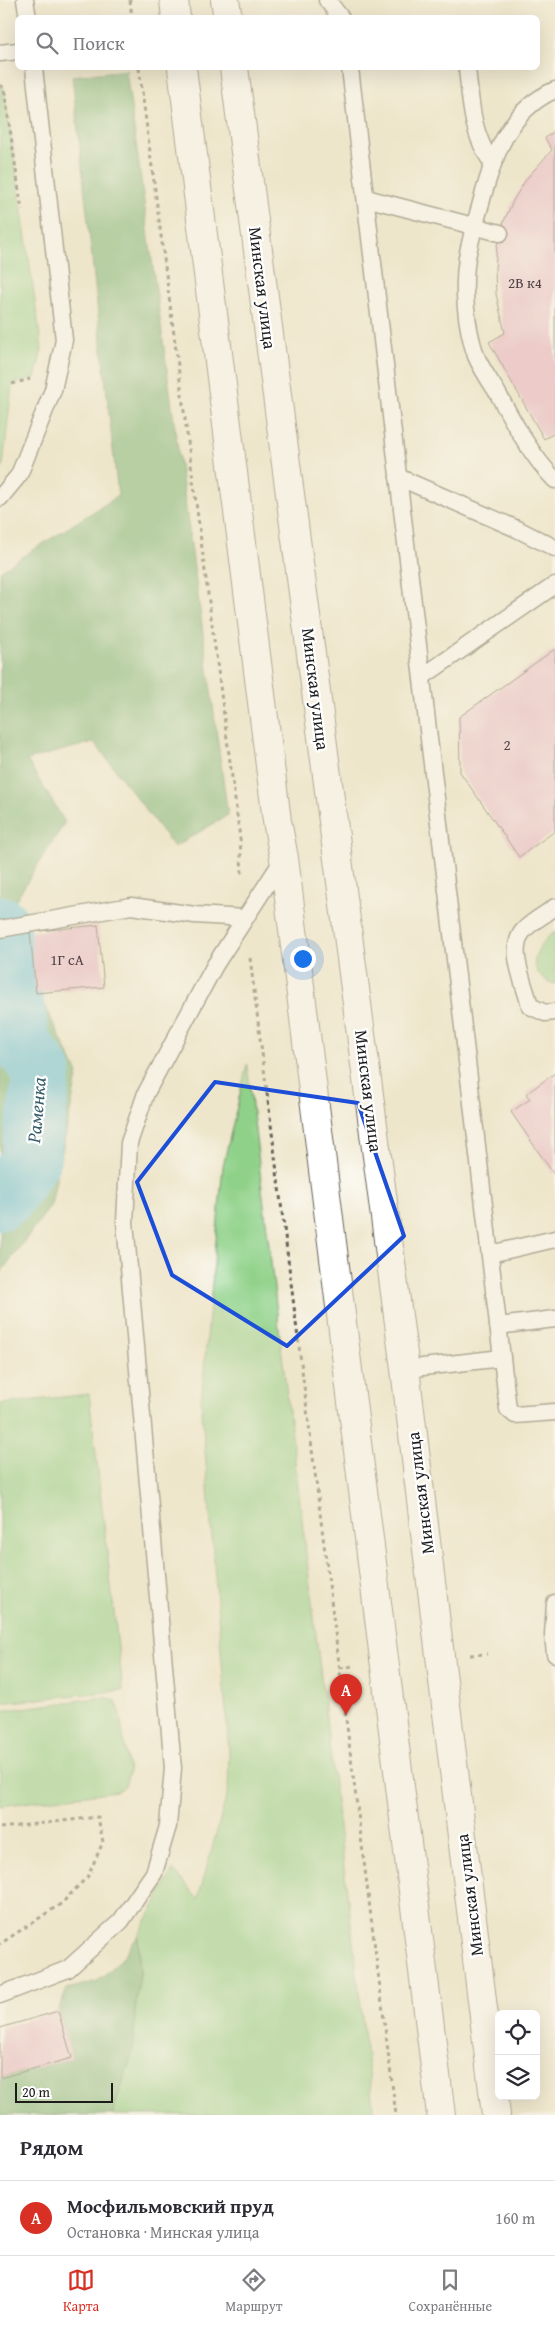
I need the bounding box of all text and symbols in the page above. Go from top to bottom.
search box [15,15,540,70]
icon: search [33,29,61,57]
text: Поиск [73,29,125,57]
street label: Минская улица [242,225,284,351]
house number: 2В к4 [508,272,542,293]
street label: Минская улица [295,626,337,752]
house number: 2 [503,734,511,755]
your location [290,946,316,972]
house number: 1Г сА [50,949,84,970]
street label: Минская улица [348,1028,390,1154]
water label: Раменка [19,1076,53,1145]
street label: Минская улица [399,1430,441,1556]
pin: A [330,1674,362,1715]
street label: Минская улица [448,1832,490,1958]
map controls [495,2010,540,2100]
button: locate [495,2010,540,2055]
button: layers [495,2055,540,2100]
scale bar [15,2080,112,2103]
text: 20 m [22,2082,50,2102]
text: Рядом [20,2132,83,2163]
text: Мосфильмовский пруд [67,2192,274,2220]
text: A [31,2206,41,2230]
text: 160 m [495,2206,535,2230]
text: Остановка · Минская улица [67,2220,259,2244]
tab: Карта [63,2266,99,2316]
tab: Маршрут [225,2266,283,2316]
tab: Сохранённые [409,2266,492,2316]

